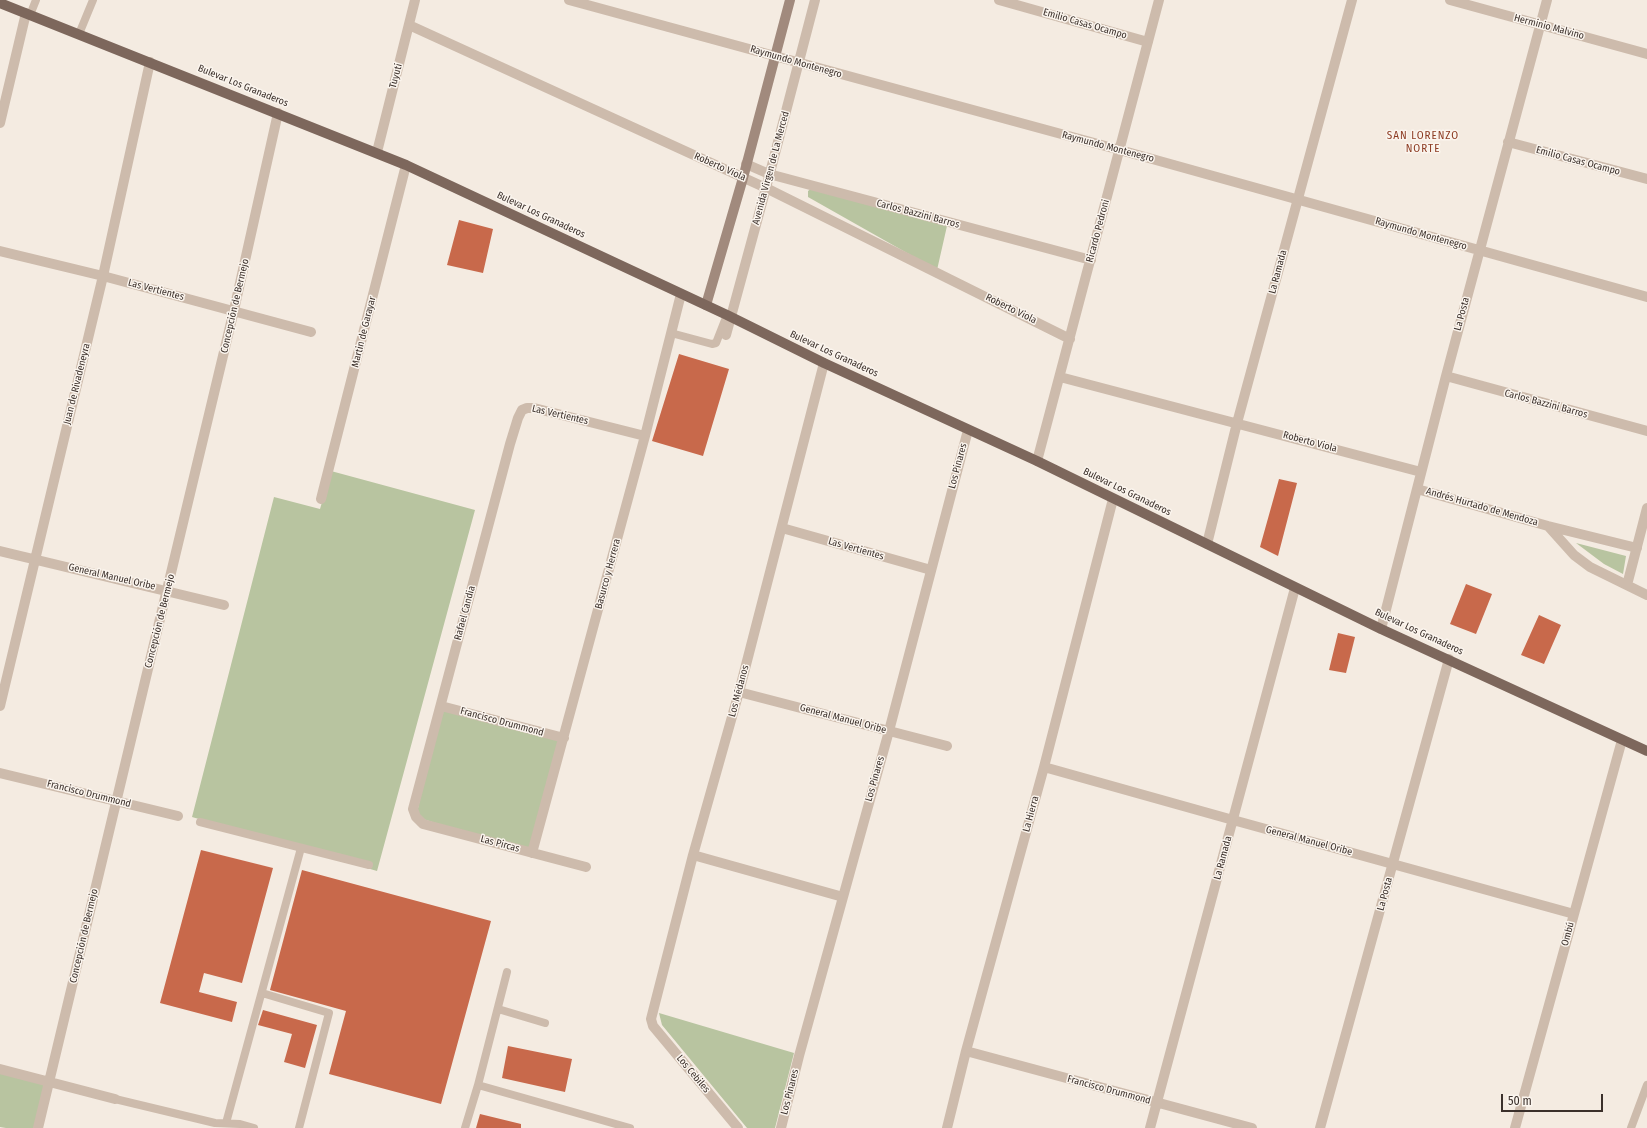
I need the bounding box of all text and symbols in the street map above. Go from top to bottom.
street label: Emilio Casas Ocampo [1042,6,1128,42]
street label: Herminio Malvino [1513,12,1585,42]
street label: Raymundo Montenegro [749,43,843,81]
street label: Bulevar Los Granaderos [196,62,290,110]
street label: Tuyutí [387,62,405,90]
street label: Avenida Virgen de La Merced [750,110,792,226]
street label: Raymundo Montenegro [1061,129,1155,165]
district label: SAN LORENZO NORTE [1387,129,1459,155]
street label: Emilio Casas Ocampo [1535,144,1621,178]
street label: Roberto Viola [692,150,748,184]
street label: Bulevar Los Granaderos [495,189,587,241]
street label: Carlos Bazzini Barros [875,197,961,231]
street label: Ricardo Pedroni [1084,198,1112,264]
street label: Raymundo Montenegro [1374,215,1468,253]
street label: La Ramada [1266,249,1290,295]
street label: Concepción de Bermejo [218,258,252,354]
street label: Las Vertientes [127,277,185,303]
street label: Roberto Viola [983,291,1039,327]
street label: Martin de Garayar [349,295,379,369]
street label: La Posta [1452,296,1472,332]
street label: Bulevar Los Granaderos [788,328,880,380]
street label: Juan de Rivadeneyra [61,342,93,426]
street label: Carlos Bazzini Barros [1503,387,1589,421]
street label: Las Vertientes [531,403,589,427]
street label: Roberto Viola [1282,429,1338,455]
street label: Los Pinares [946,442,970,490]
street label: Bulevar Los Granaderos [1081,465,1173,519]
street label: Andrés Hurtado de Mendoza [1425,485,1539,529]
street label: Las Vertientes [827,535,885,563]
street label: Basurco y Herrera [593,538,623,610]
street label: General Manuel Oribe [67,561,157,593]
street label: Concepción de Bermejo [143,573,177,669]
street label: Rafael Candia [452,584,478,642]
street label: Bulevar Los Granaderos [1373,606,1465,658]
street label: Los Médanos [726,664,752,718]
street label: General Manuel Oribe [799,702,887,736]
street label: Francisco Drummond [459,705,545,739]
street label: Los Pinares [863,755,887,803]
street label: Francisco Drummond [46,778,132,810]
street label: La Hierra [1020,795,1042,833]
street label: General Manuel Oribe [1265,824,1353,858]
street label: Las Pircas [479,833,521,855]
street label: La Ramada [1211,835,1235,881]
street label: La Posta [1375,876,1395,912]
street label: Concepción de Bermejo [67,888,101,984]
street label: Ombú [1559,921,1577,947]
street label: Los Cebiles [674,1053,712,1095]
street label: Los Pinares [779,1068,801,1116]
street label: Francisco Drummond [1066,1073,1152,1107]
scale bar [1503,1086,1605,1112]
text: 50 m [1508,1094,1532,1108]

